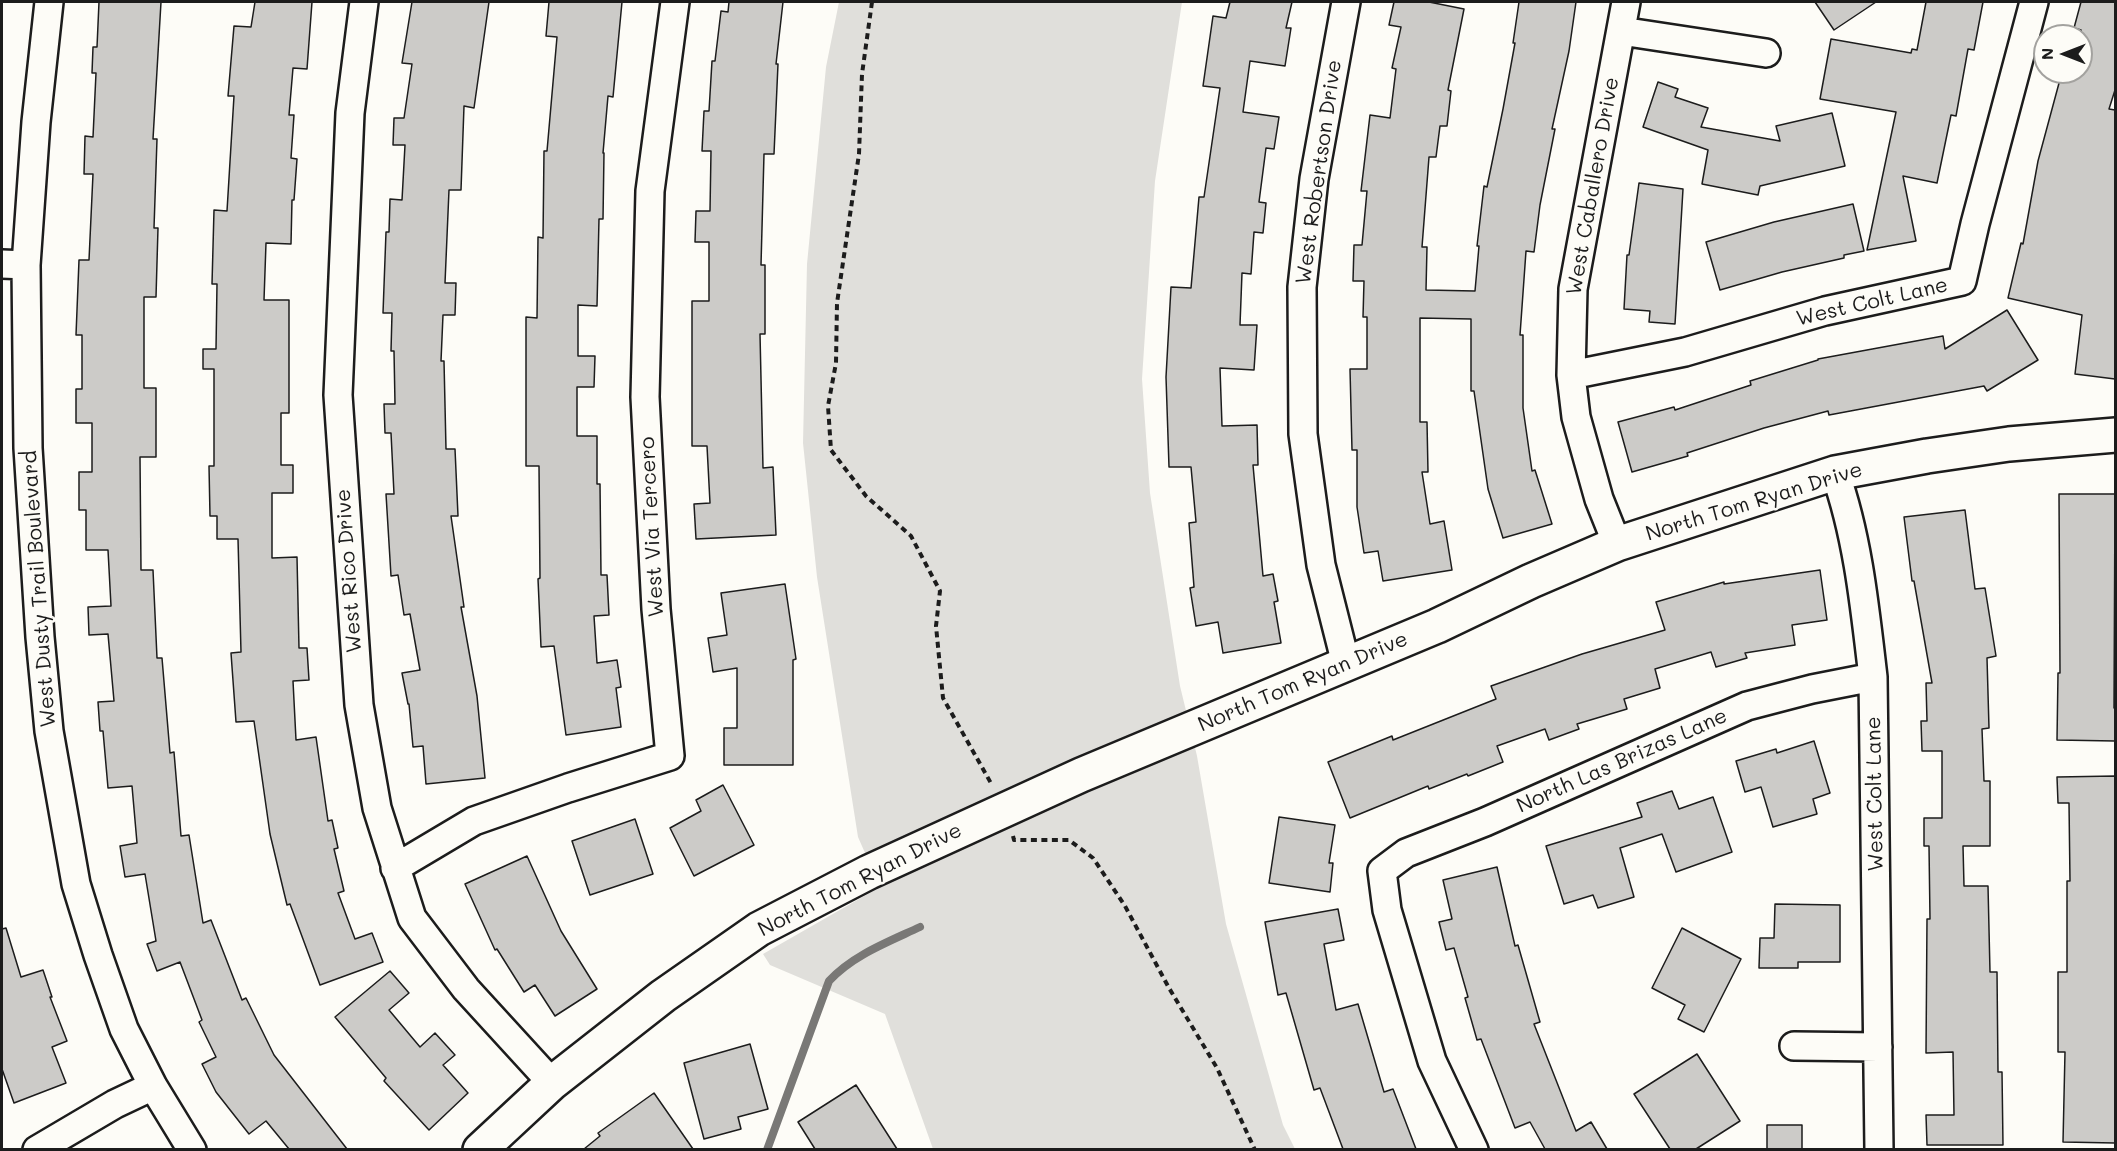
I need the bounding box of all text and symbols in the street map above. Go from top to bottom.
north arrow [2033,24,2093,84]
text: N [2036,48,2057,60]
street label: West Robertson Drive [1291,58,1347,286]
street label: West Caballero Drive [1561,75,1625,297]
street label: West Colt Lane [1794,272,1950,332]
street label: West Via Tercero [635,436,669,618]
street label: West Dusty Trail Boulevard [17,450,61,728]
street label: North Tom Ryan Drive [1643,457,1865,547]
street label: West Rico Drive [331,488,367,654]
street label: North Tom Ryan Drive [1194,626,1412,738]
street label: North Las Brizas Lane [1513,703,1731,819]
street label: West Colt Lane [1861,716,1889,872]
street label: North Tom Ryan Drive [754,818,966,942]

